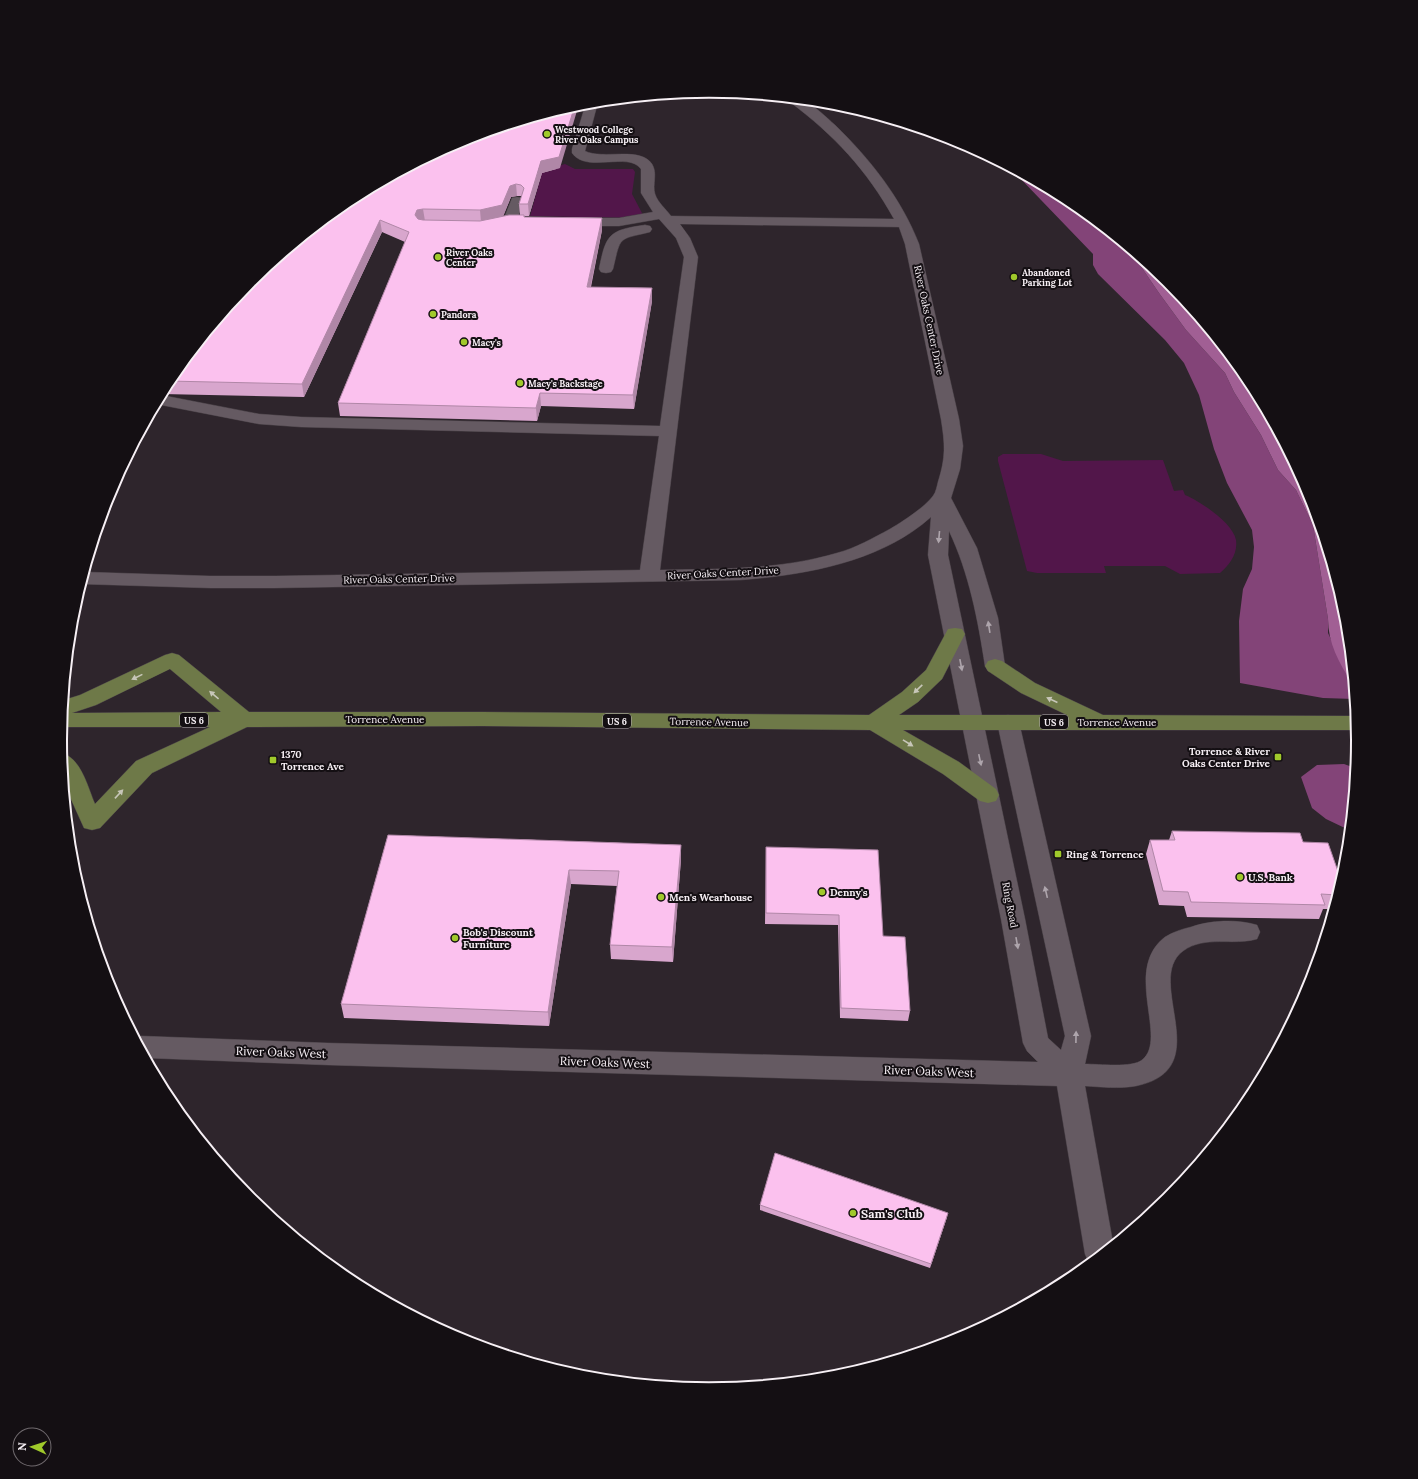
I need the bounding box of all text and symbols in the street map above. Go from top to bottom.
place label: Westwood College River Oaks Campus [555,124,639,145]
marker: Westwood College River Oaks Campus [542,129,552,139]
place label: River Oaks Center [446,247,493,268]
marker: River Oaks Center [433,252,443,262]
street label: River Oaks Center Drive [911,264,947,377]
place label: Abandoned Parking Lot [1022,267,1073,288]
marker: Abandoned Parking Lot [1009,272,1019,282]
marker: Pandora [428,309,438,319]
place label: Pandora [441,309,477,320]
marker: Macy's [459,337,469,347]
place label: Macy's [472,337,502,348]
marker: Macy's Backstage [515,378,525,388]
place label: Macy's Backstage [528,378,603,389]
one-way arrow [936,531,943,543]
street label: River Oaks Center Drive [667,564,780,582]
street label: River Oaks Center Drive [343,572,456,586]
one-way arrow [986,621,992,633]
one-way arrow [958,658,964,671]
one-way arrow [132,674,143,680]
one-way arrow [913,684,923,694]
one-way arrow [209,690,219,699]
one-way arrow [1046,696,1058,702]
road number: US 6 [180,713,208,727]
street label: Torrence Avenue [345,713,425,726]
road number: US 6 [603,714,631,728]
street label: Torrence Avenue [669,715,749,729]
road number: US 6 [1040,715,1068,729]
street label: Torrence Avenue [1077,716,1157,729]
one-way arrow [902,739,913,746]
place label: Torrence & River Oaks Center Drive [1182,745,1271,770]
place label: 1370 Torrence Ave [281,748,345,773]
marker: Torrence & River Oaks Center Drive [1273,752,1283,762]
one-way arrow [978,754,984,766]
marker: 1370 Torrence Ave [268,755,278,765]
one-way arrow [114,789,124,799]
place label: Ring & Torrence [1066,848,1144,861]
marker: Ring & Torrence [1053,849,1063,859]
place label: U.S. Bank [1248,871,1293,884]
marker: U.S. Bank [1235,872,1245,882]
street label: Ring Road [999,881,1021,929]
place label: Denny's [830,886,868,899]
one-way arrow [1042,886,1048,899]
marker: Denny's [817,887,827,897]
place label: Men's Wearhouse [669,891,753,904]
marker: Men's Wearhouse [656,892,666,902]
place label: Bob's Discount Furniture [463,926,534,951]
marker: Bob's Discount Furniture [450,933,460,943]
one-way arrow [1014,936,1020,949]
one-way arrow [1073,1030,1079,1043]
street label: River Oaks West [235,1043,327,1061]
street label: River Oaks West [559,1053,651,1071]
street label: River Oaks West [883,1062,975,1080]
place label: Sam's Club [861,1206,923,1221]
marker: Sam's Club [848,1208,858,1218]
north arrow [12,1427,52,1467]
text: N [15,1441,29,1451]

